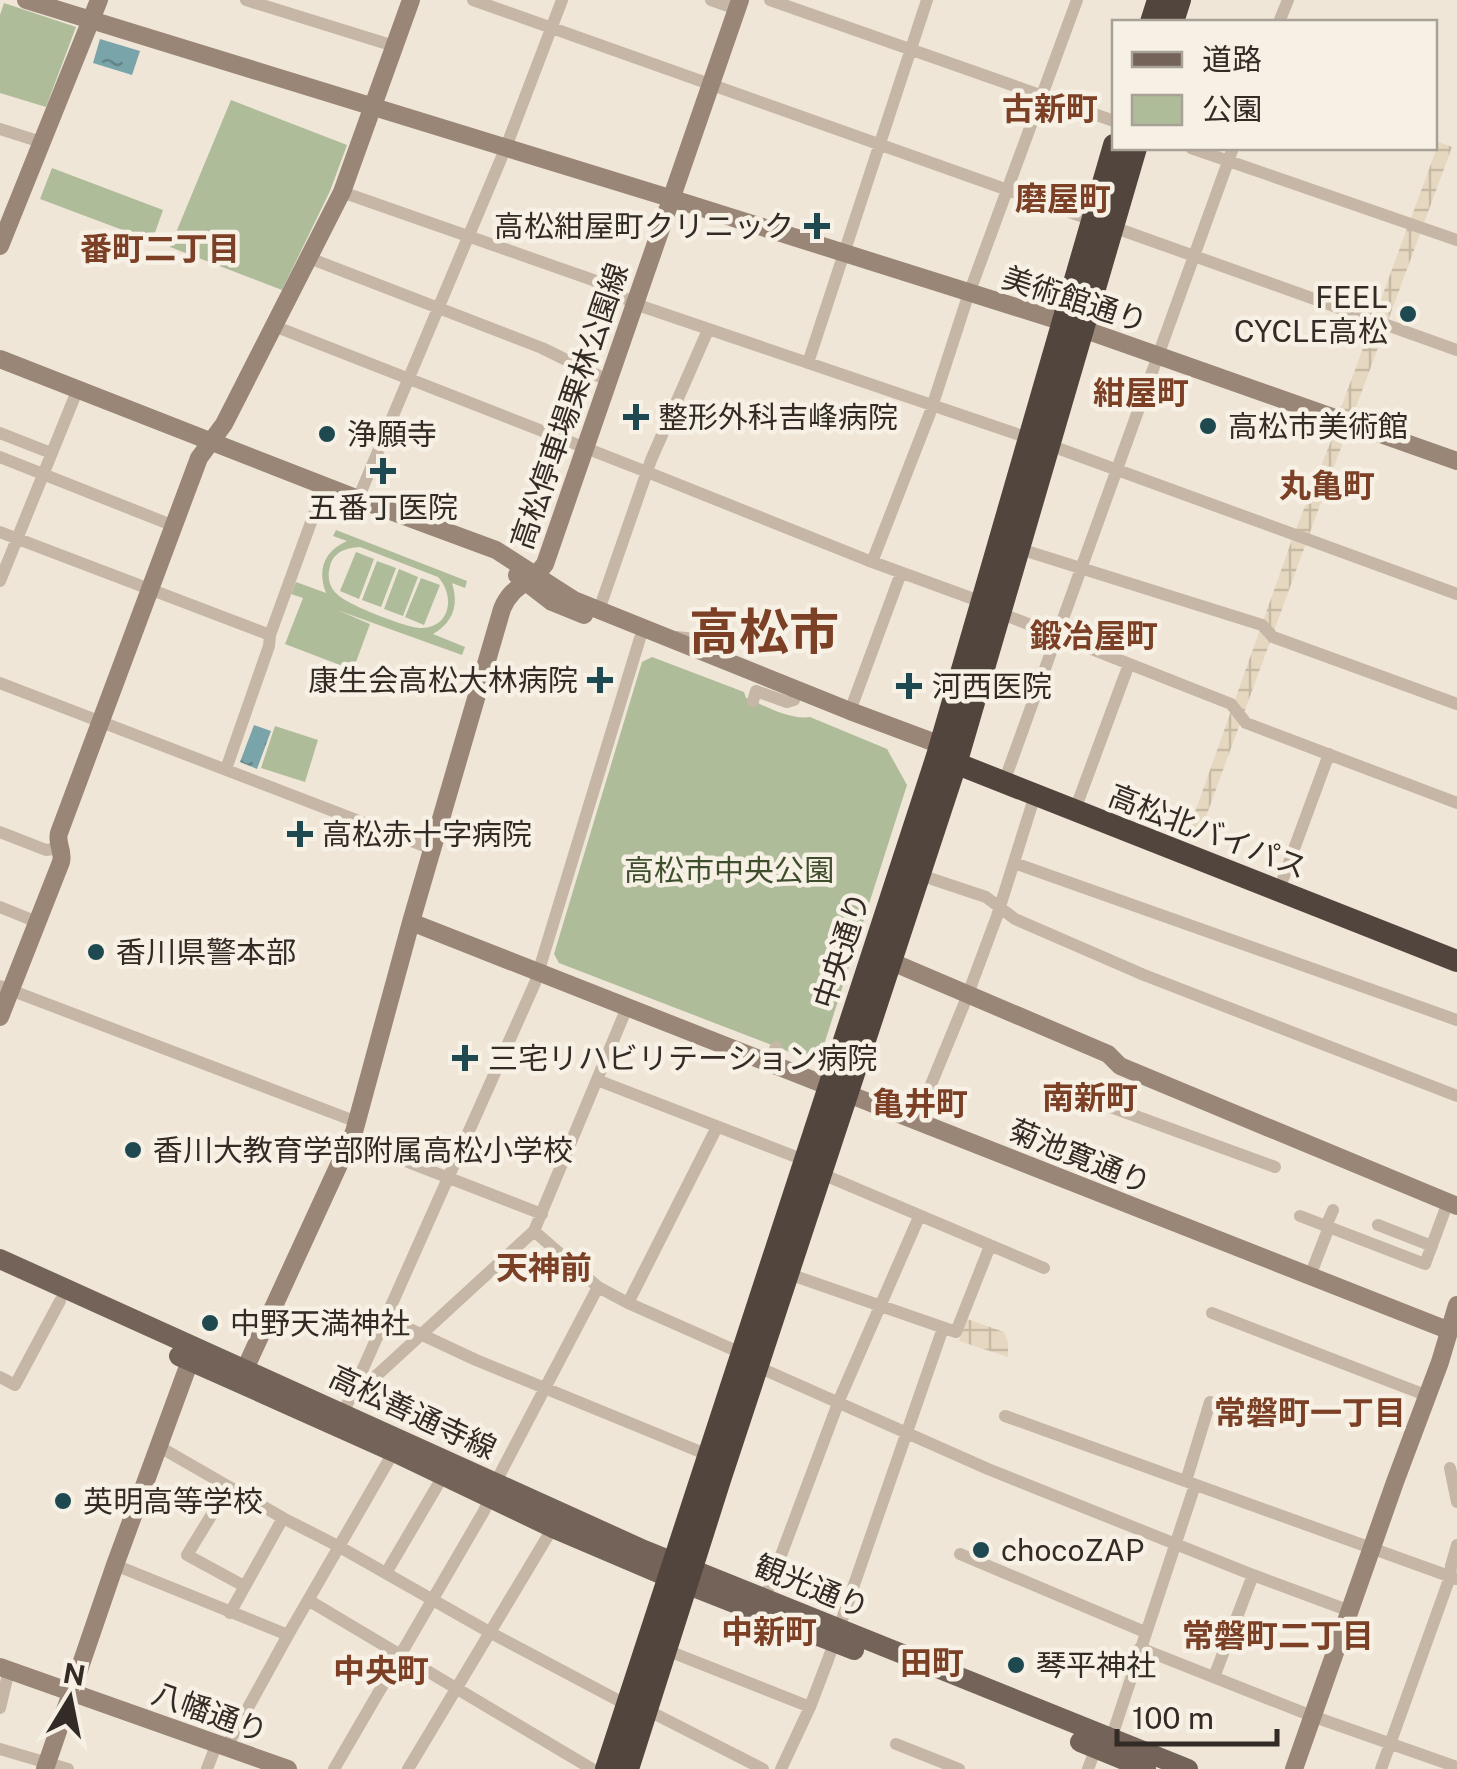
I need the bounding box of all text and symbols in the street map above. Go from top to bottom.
legend [1112,20,1437,150]
text: 道路 [1202,41,1262,77]
district label: 古新町 [1002,90,1098,127]
text: 公園 [1202,91,1262,127]
district label: 磨屋町 [1015,180,1111,217]
place label: 高松紺屋町クリニック [494,208,794,244]
marker: 高松紺屋町クリニック [804,213,830,239]
district label: 番町二丁目 [80,230,240,267]
street label: 高松停車場栗林公園線 [503,258,635,554]
street label: 美術館通り [998,259,1152,339]
place label: FEEL CYCLE高松 [1234,279,1388,349]
marker: FEEL CYCLE高松 [1397,303,1419,325]
district label: 紺屋町 [1093,374,1189,411]
place label: 整形外科吉峰病院 [658,399,898,435]
marker: 整形外科吉峰病院 [623,404,649,430]
place label: 高松市美術館 [1228,408,1408,444]
marker: 高松市美術館 [1197,415,1219,437]
place label: 浄願寺 [347,416,437,452]
marker: 浄願寺 [316,423,338,445]
marker: 五番丁医院 [370,458,396,484]
district label: 丸亀町 [1279,467,1375,504]
place label: 五番丁医院 [308,489,458,525]
district label: 高松市 [689,602,839,661]
district label: 鍛冶屋町 [1030,617,1158,654]
place label: 康生会高松大林病院 [308,662,578,698]
marker: 康生会高松大林病院 [587,667,613,693]
place label: 河西医院 [932,668,1052,704]
marker: 河西医院 [896,673,922,699]
street label: 高松北バイパス [1104,777,1312,885]
place label: 高松赤十字病院 [322,816,532,852]
marker: 高松赤十字病院 [287,821,313,847]
park label: 高松市中央公園 [624,852,834,888]
street label: 中央通り [805,887,877,1013]
place label: 香川県警本部 [116,934,296,970]
marker: 香川県警本部 [85,941,107,963]
place label: 三宅リハビリテーション病院 [488,1040,877,1076]
marker: 三宅リハビリテーション病院 [452,1045,478,1071]
district label: 南新町 [1042,1079,1138,1116]
district label: 亀井町 [872,1085,968,1122]
street label: 菊池寛通り [1004,1111,1156,1201]
place label: 香川大教育学部附属高松小学校 [153,1132,573,1168]
marker: 香川大教育学部附属高松小学校 [122,1139,144,1161]
district label: 天神前 [496,1249,592,1286]
place label: 中野天満神社 [230,1305,410,1341]
marker: 中野天満神社 [199,1312,221,1334]
street label: 高松善通寺線 [324,1358,502,1466]
district label: 常磐町一丁目 [1214,1394,1406,1431]
place label: 英明高等学校 [83,1483,263,1519]
marker: 英明高等学校 [52,1490,74,1512]
place label: chocoZAP [1001,1532,1144,1568]
marker: chocoZAP [970,1539,992,1561]
street label: 観光通り [750,1547,874,1625]
district label: 中新町 [721,1613,817,1650]
district label: 常磐町二丁目 [1182,1617,1374,1654]
district label: 田町 [900,1644,964,1681]
place label: 琴平神社 [1036,1647,1156,1683]
north arrow [20,1649,120,1749]
district label: 中央町 [333,1652,429,1689]
marker: 琴平神社 [1005,1654,1027,1676]
text: N [61,1656,88,1692]
street label: 八幡通り [147,1675,273,1749]
scale bar [1117,1684,1277,1746]
text: 100 m [1132,1700,1214,1736]

